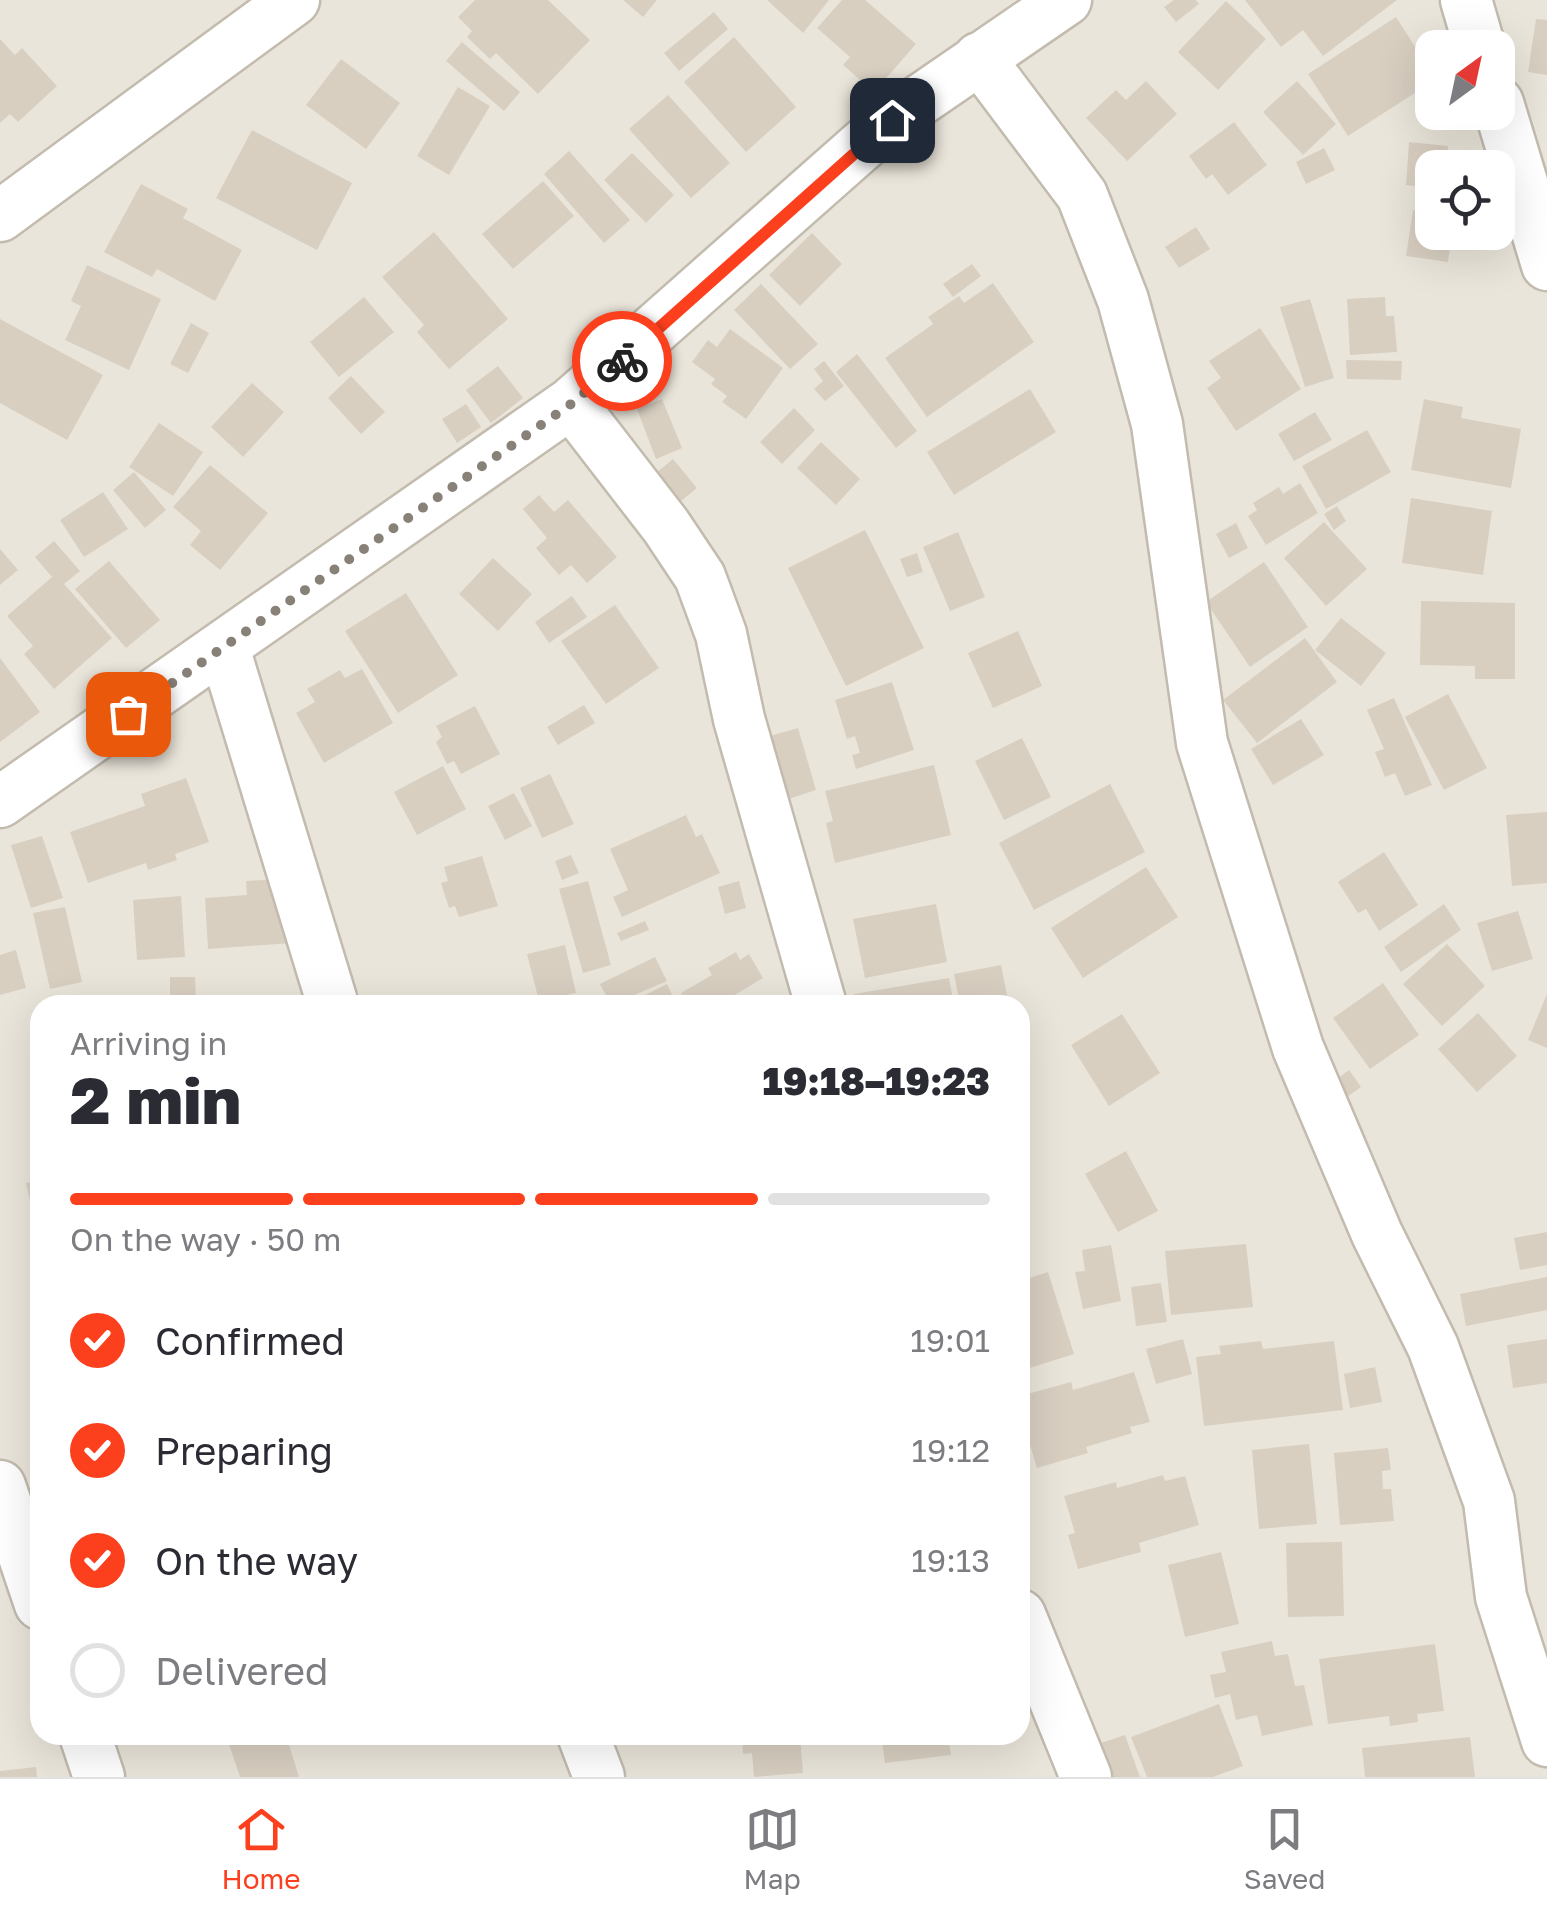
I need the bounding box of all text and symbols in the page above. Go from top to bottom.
north arrow [1415,30,1515,130]
map controls [1415,30,1515,250]
pin [850,78,935,163]
icon: home [865,93,920,148]
button: locate [1415,150,1515,250]
courier [572,311,672,411]
icon: bike [595,334,650,389]
pin [86,672,171,757]
icon: bag [101,687,156,742]
text: Arriving in [70,1024,227,1062]
text: 19:18–19:23 [763,1058,990,1103]
text: 2 min [70,1060,241,1138]
text: On the way · 50 m [70,1220,341,1258]
icon: check [70,1313,125,1368]
text: Confirmed [155,1318,345,1363]
text: 19:01 [910,1321,990,1359]
icon: check [70,1423,125,1478]
text: Preparing [155,1428,333,1473]
text: 19:12 [911,1431,990,1469]
icon: check [70,1533,125,1588]
text: On the way [155,1538,358,1583]
text: 19:13 [911,1541,990,1579]
text: Delivered [155,1648,328,1693]
tab: Home [222,1802,301,1895]
tab: Map [744,1802,801,1895]
tab: Saved [1244,1802,1326,1895]

